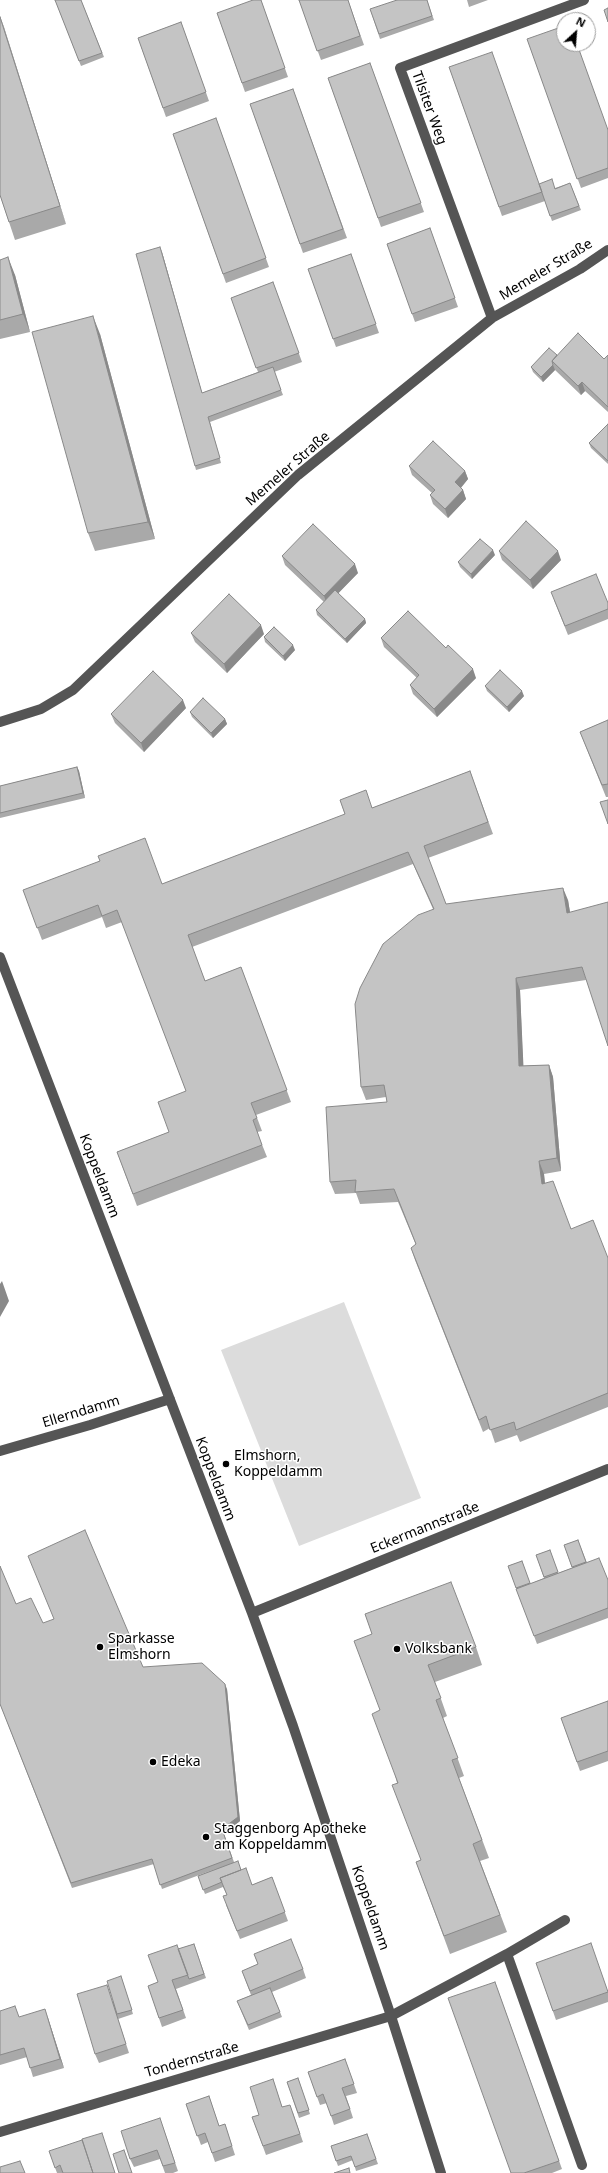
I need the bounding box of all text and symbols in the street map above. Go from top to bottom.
north arrow [556,12,596,52]
text: N [574,13,588,30]
street label: Tilsiter Weg [408,69,450,147]
street label: Memeler Straße [497,236,595,304]
street label: Memeler Straße [243,428,333,510]
street label: Koppeldamm [75,1132,123,1220]
street label: Ellerndamm [40,1392,122,1432]
street label: Koppeldamm [191,1435,239,1523]
place label: Elmshorn, Koppeldamm [234,1448,323,1480]
marker: Elmshorn, Koppeldamm [221,1459,231,1469]
street label: Eckermannstraße [368,1499,482,1557]
place label: Sparkasse Elmshorn [108,1631,175,1664]
place label: Volksbank [405,1641,472,1657]
marker: Sparkasse Elmshorn [95,1642,105,1652]
marker: Volksbank [392,1644,402,1654]
place label: Edeka [161,1754,201,1770]
marker: Edeka [148,1757,158,1767]
place label: Staggenborg Apotheke am Koppeldamm [214,1821,366,1854]
marker: Staggenborg Apotheke am Koppeldamm [201,1832,211,1842]
street label: Koppeldamm [348,1863,392,1953]
street label: Tondernstraße [143,2039,241,2081]

